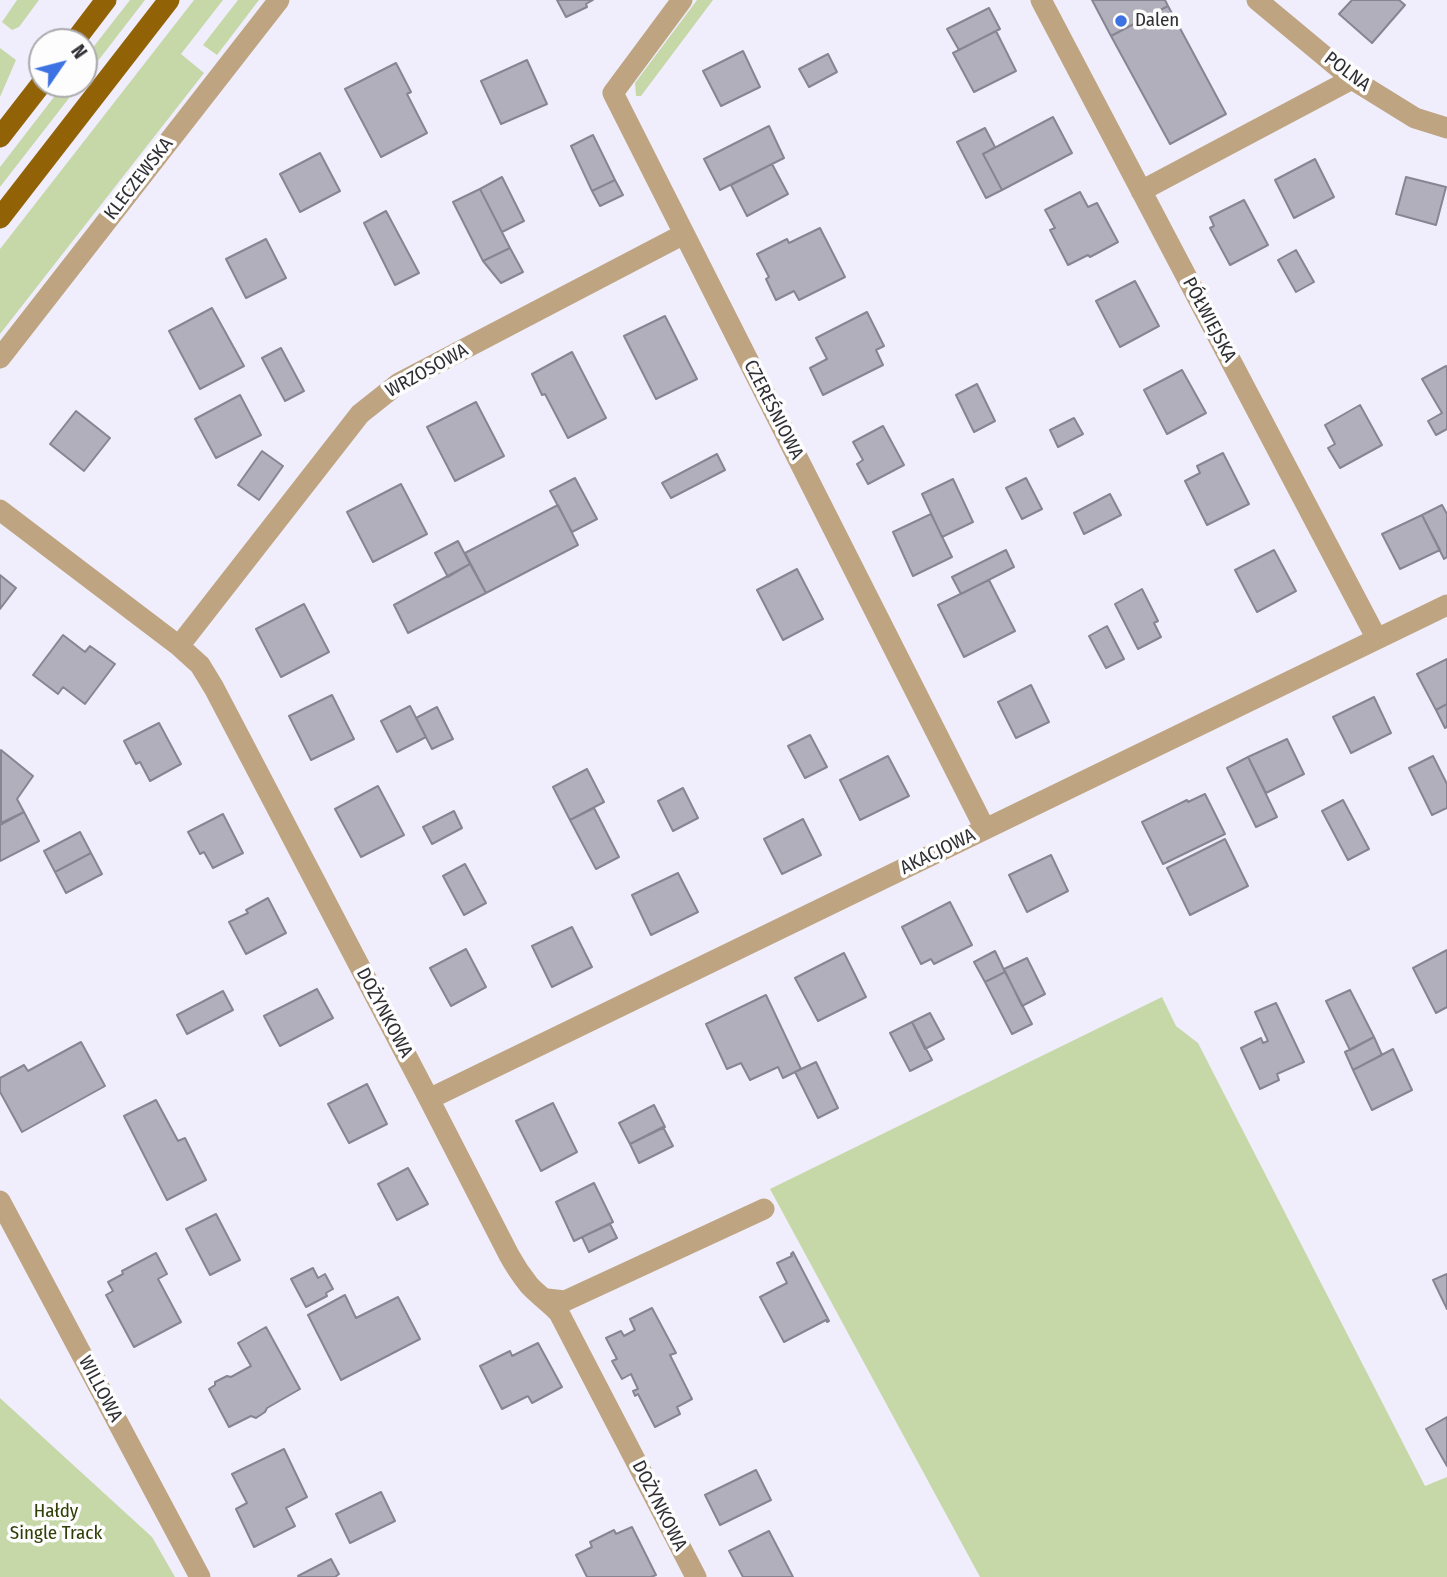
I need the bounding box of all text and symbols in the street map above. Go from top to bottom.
place label: Dalen [1135,10,1179,32]
marker: Dalen [1113,13,1129,29]
north arrow [28,28,98,98]
text: N [66,41,92,63]
street label: POLNA [1319,47,1375,97]
street label: KLECZEWSKA [100,133,178,225]
street label: PÓŁWIEJSKA [1177,274,1241,366]
street label: WRZOSOWA [382,339,472,403]
street label: CZEREŚNIOWA [738,356,808,464]
street label: AKACJOWA [897,824,979,880]
street label: DOŻYNKOWA [351,964,417,1062]
street label: WILLOWA [73,1352,127,1426]
street label: DOŻYNKOWA [627,1457,691,1555]
park label: Hałdy Single Track [10,1501,102,1545]

